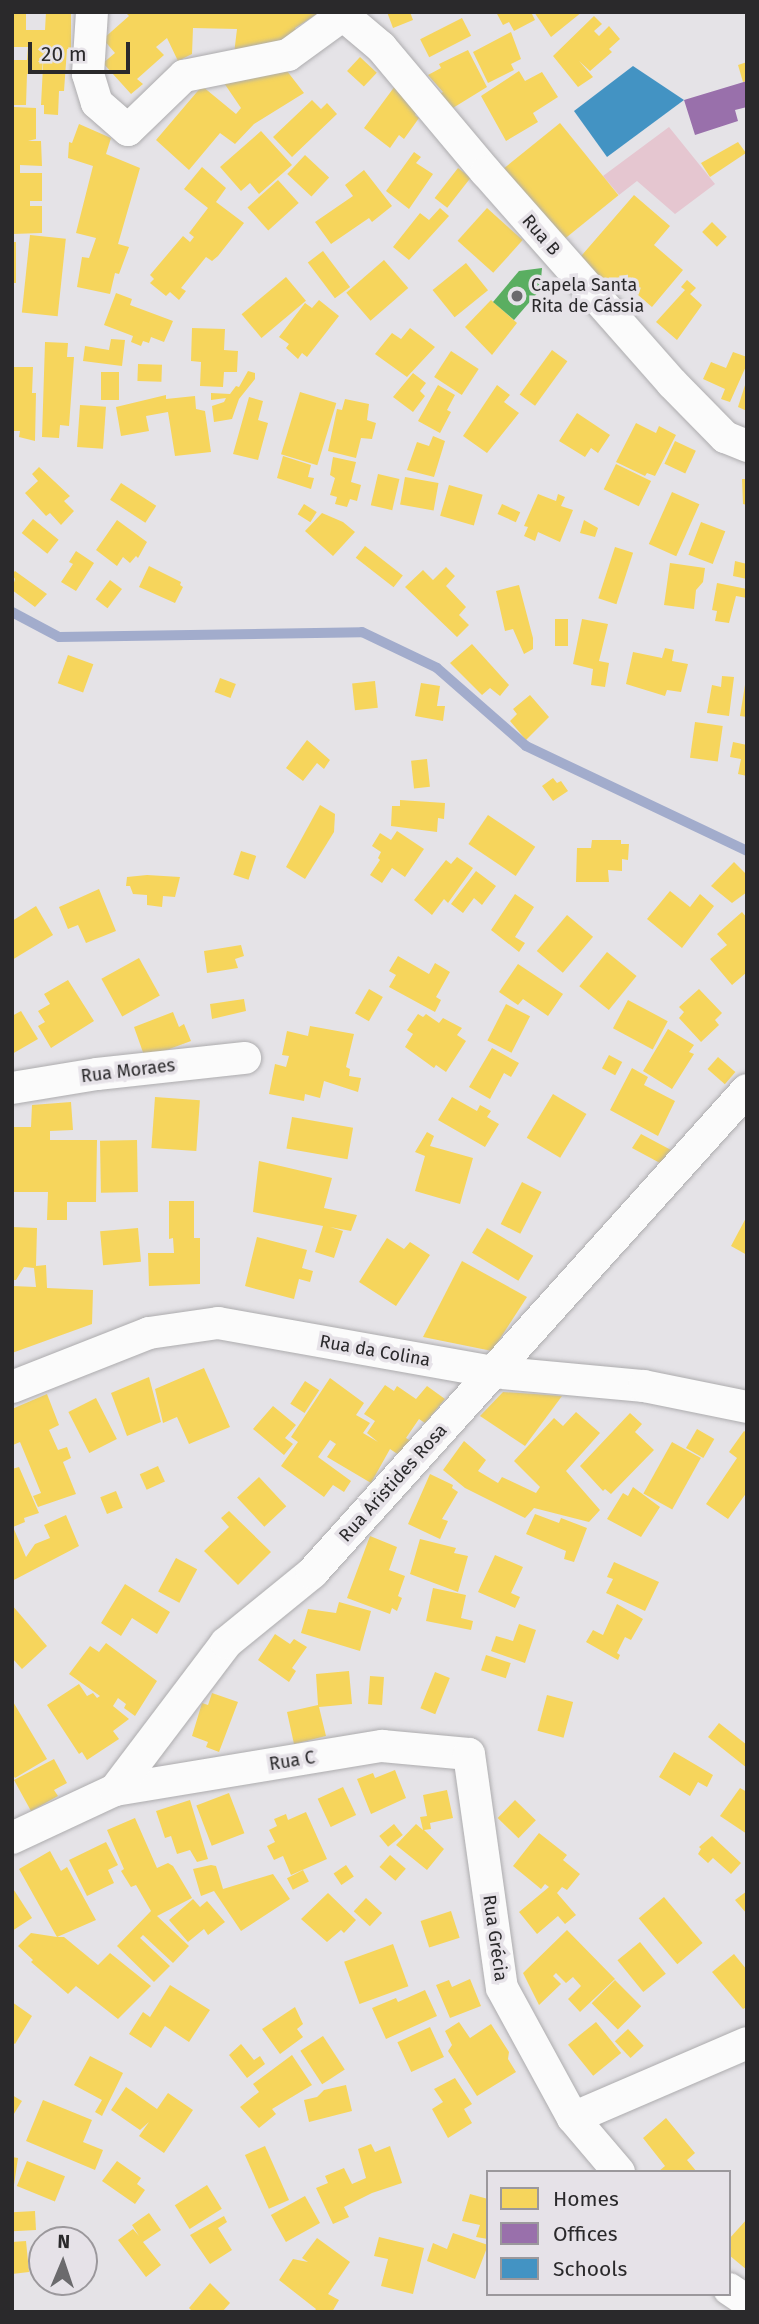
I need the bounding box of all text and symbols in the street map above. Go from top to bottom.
scale bar [32,28,133,72]
text: 20 m [41,41,87,67]
street label: Rua B [517,210,565,260]
place label: Capela Santa Rita de Cássia [531,275,644,318]
marker: Capela Santa Rita de Cássia [509,288,525,304]
street label: Rua Moraes [80,1055,176,1087]
street label: Rua da Colina [318,1331,432,1371]
street label: Rua Aristides Rosa [334,1420,452,1546]
street label: Rua C [268,1747,316,1775]
street label: Rua Grécia [478,1893,512,1983]
legend [486,2170,731,2296]
text: Homes [553,2186,619,2212]
text: Offices [553,2221,618,2247]
north arrow [28,2226,98,2296]
text: N [57,2230,70,2253]
text: Schools [553,2256,627,2282]

